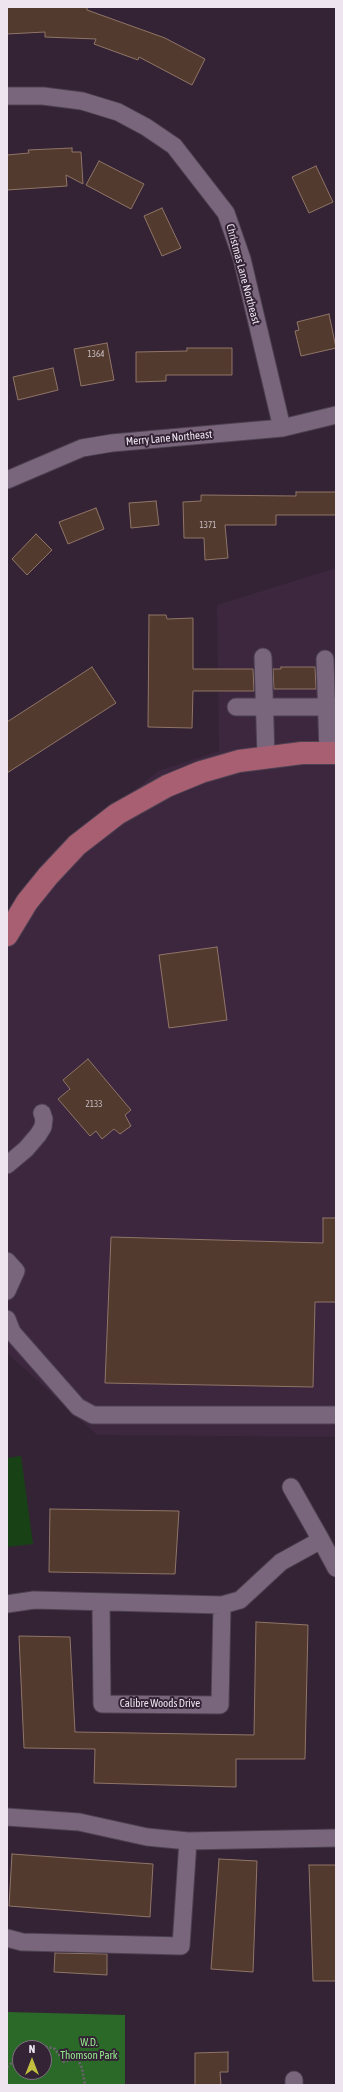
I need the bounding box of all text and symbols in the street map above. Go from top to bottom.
street label: Christmas Lane Northeast [223,222,263,326]
house number: 1364 [88,349,104,359]
street label: Merry Lane Northeast [125,428,213,448]
house number: 1371 [200,520,216,530]
house number: 2133 [86,1099,102,1109]
street label: Calibre Woods Drive [120,1697,200,1711]
park label: W.D. Thomson Park [60,2036,118,2062]
north arrow [12,2040,52,2080]
text: N [29,2043,35,2055]

